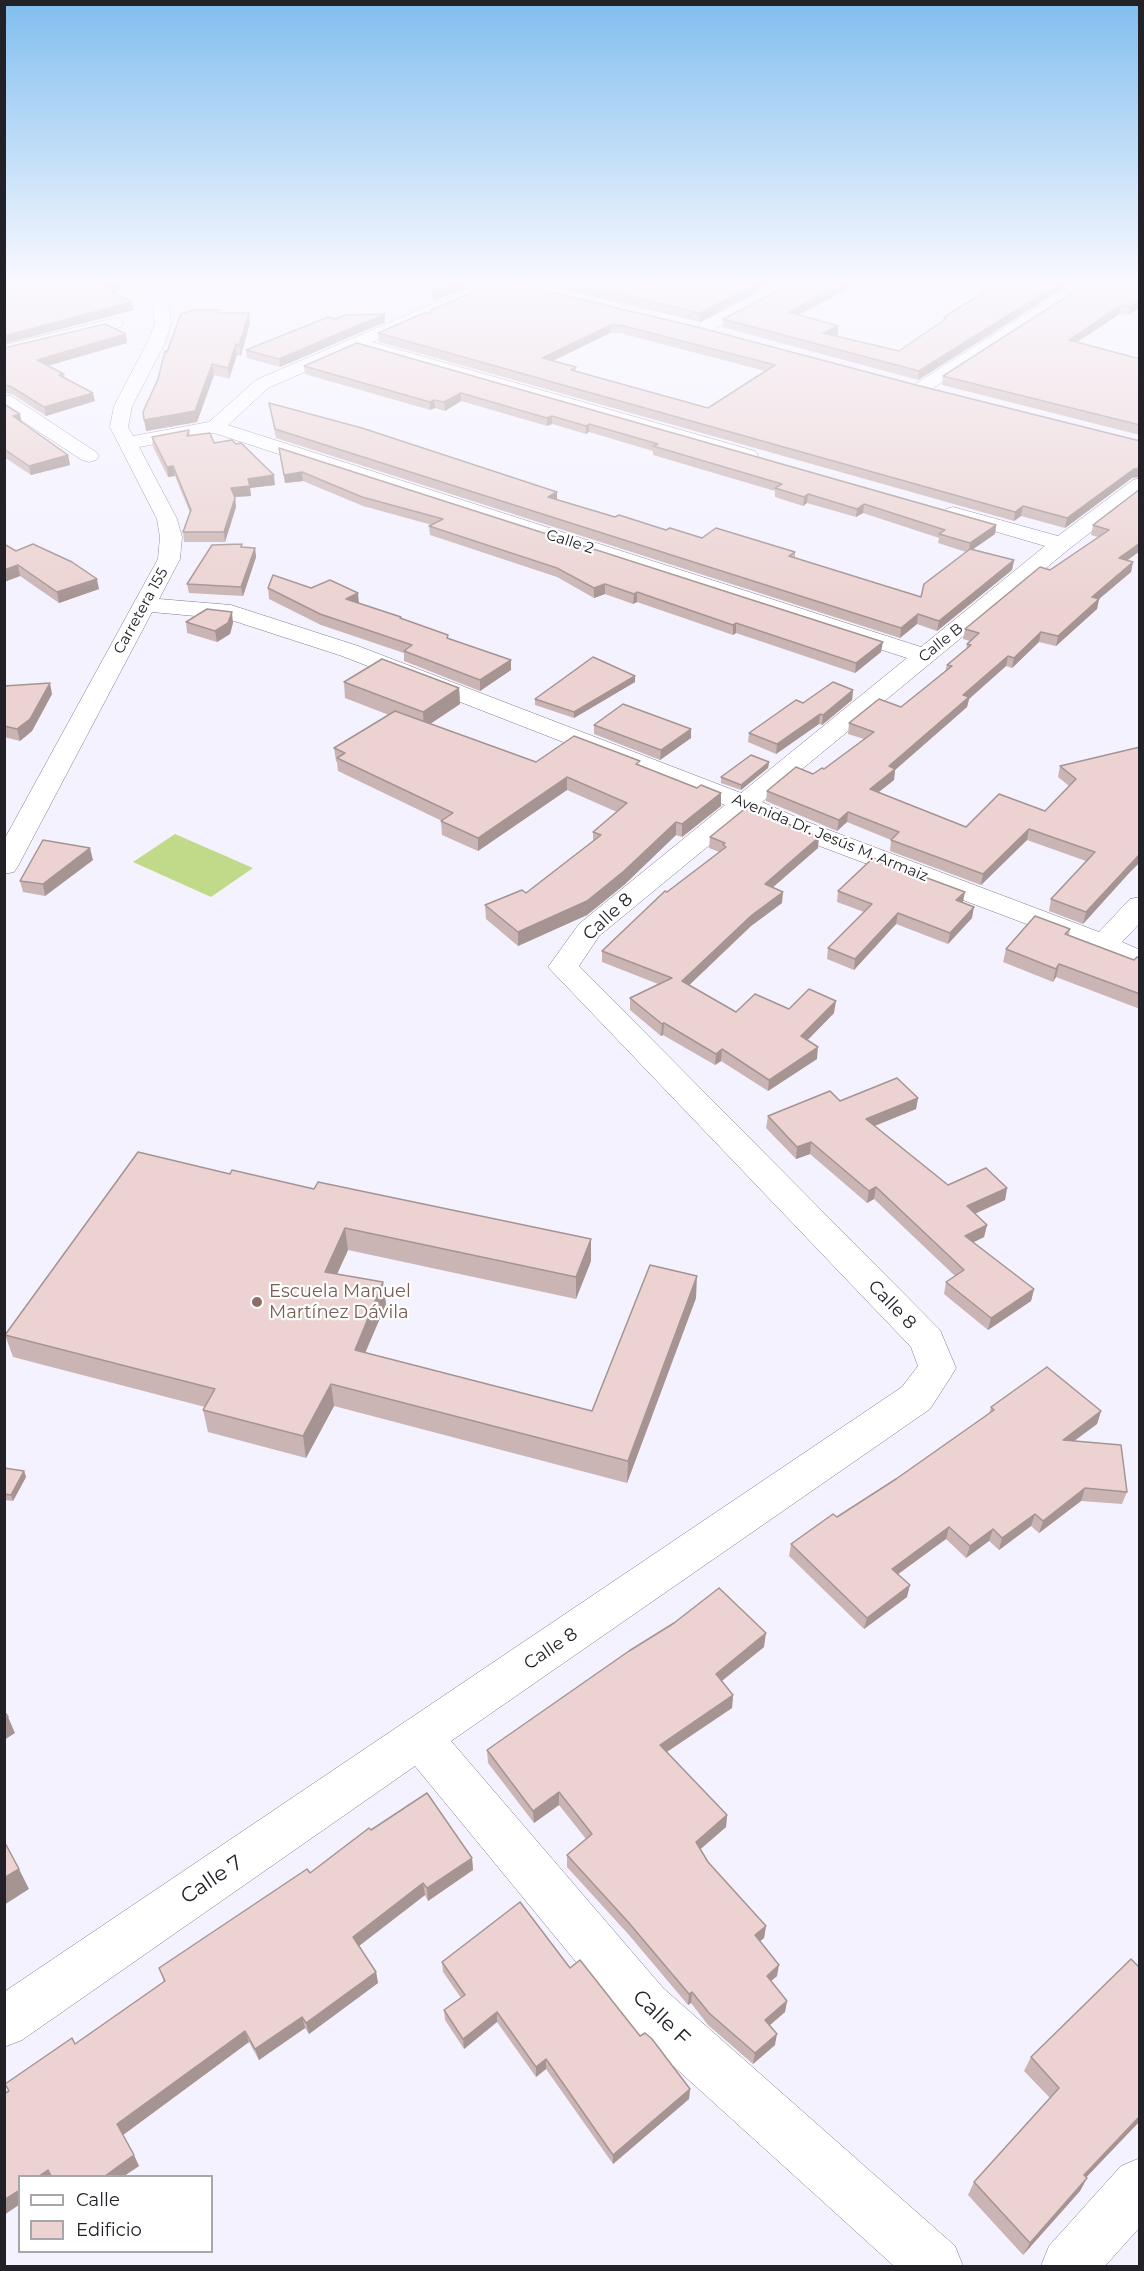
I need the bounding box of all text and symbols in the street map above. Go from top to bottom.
street label: Calle 2 [544,526,596,558]
street label: Carretera 155 [110,565,172,657]
street label: Calle B [915,620,967,666]
street label: Avenida Dr. Jesús M. Armaiz [729,790,931,886]
street label: Calle 8 [579,889,637,945]
street label: Calle 8 [863,1276,921,1334]
place label: Escuela Manuel Martínez Dávila [269,1281,411,1324]
marker: Escuela Manuel Martínez Dávila [250,1295,264,1309]
street label: Calle 8 [520,1623,582,1675]
street label: Calle 7 [176,1850,248,1910]
street label: Calle F [627,1985,695,2051]
legend [18,2175,213,2253]
text: Calle [76,2189,120,2211]
text: Edificio [76,2219,142,2241]

